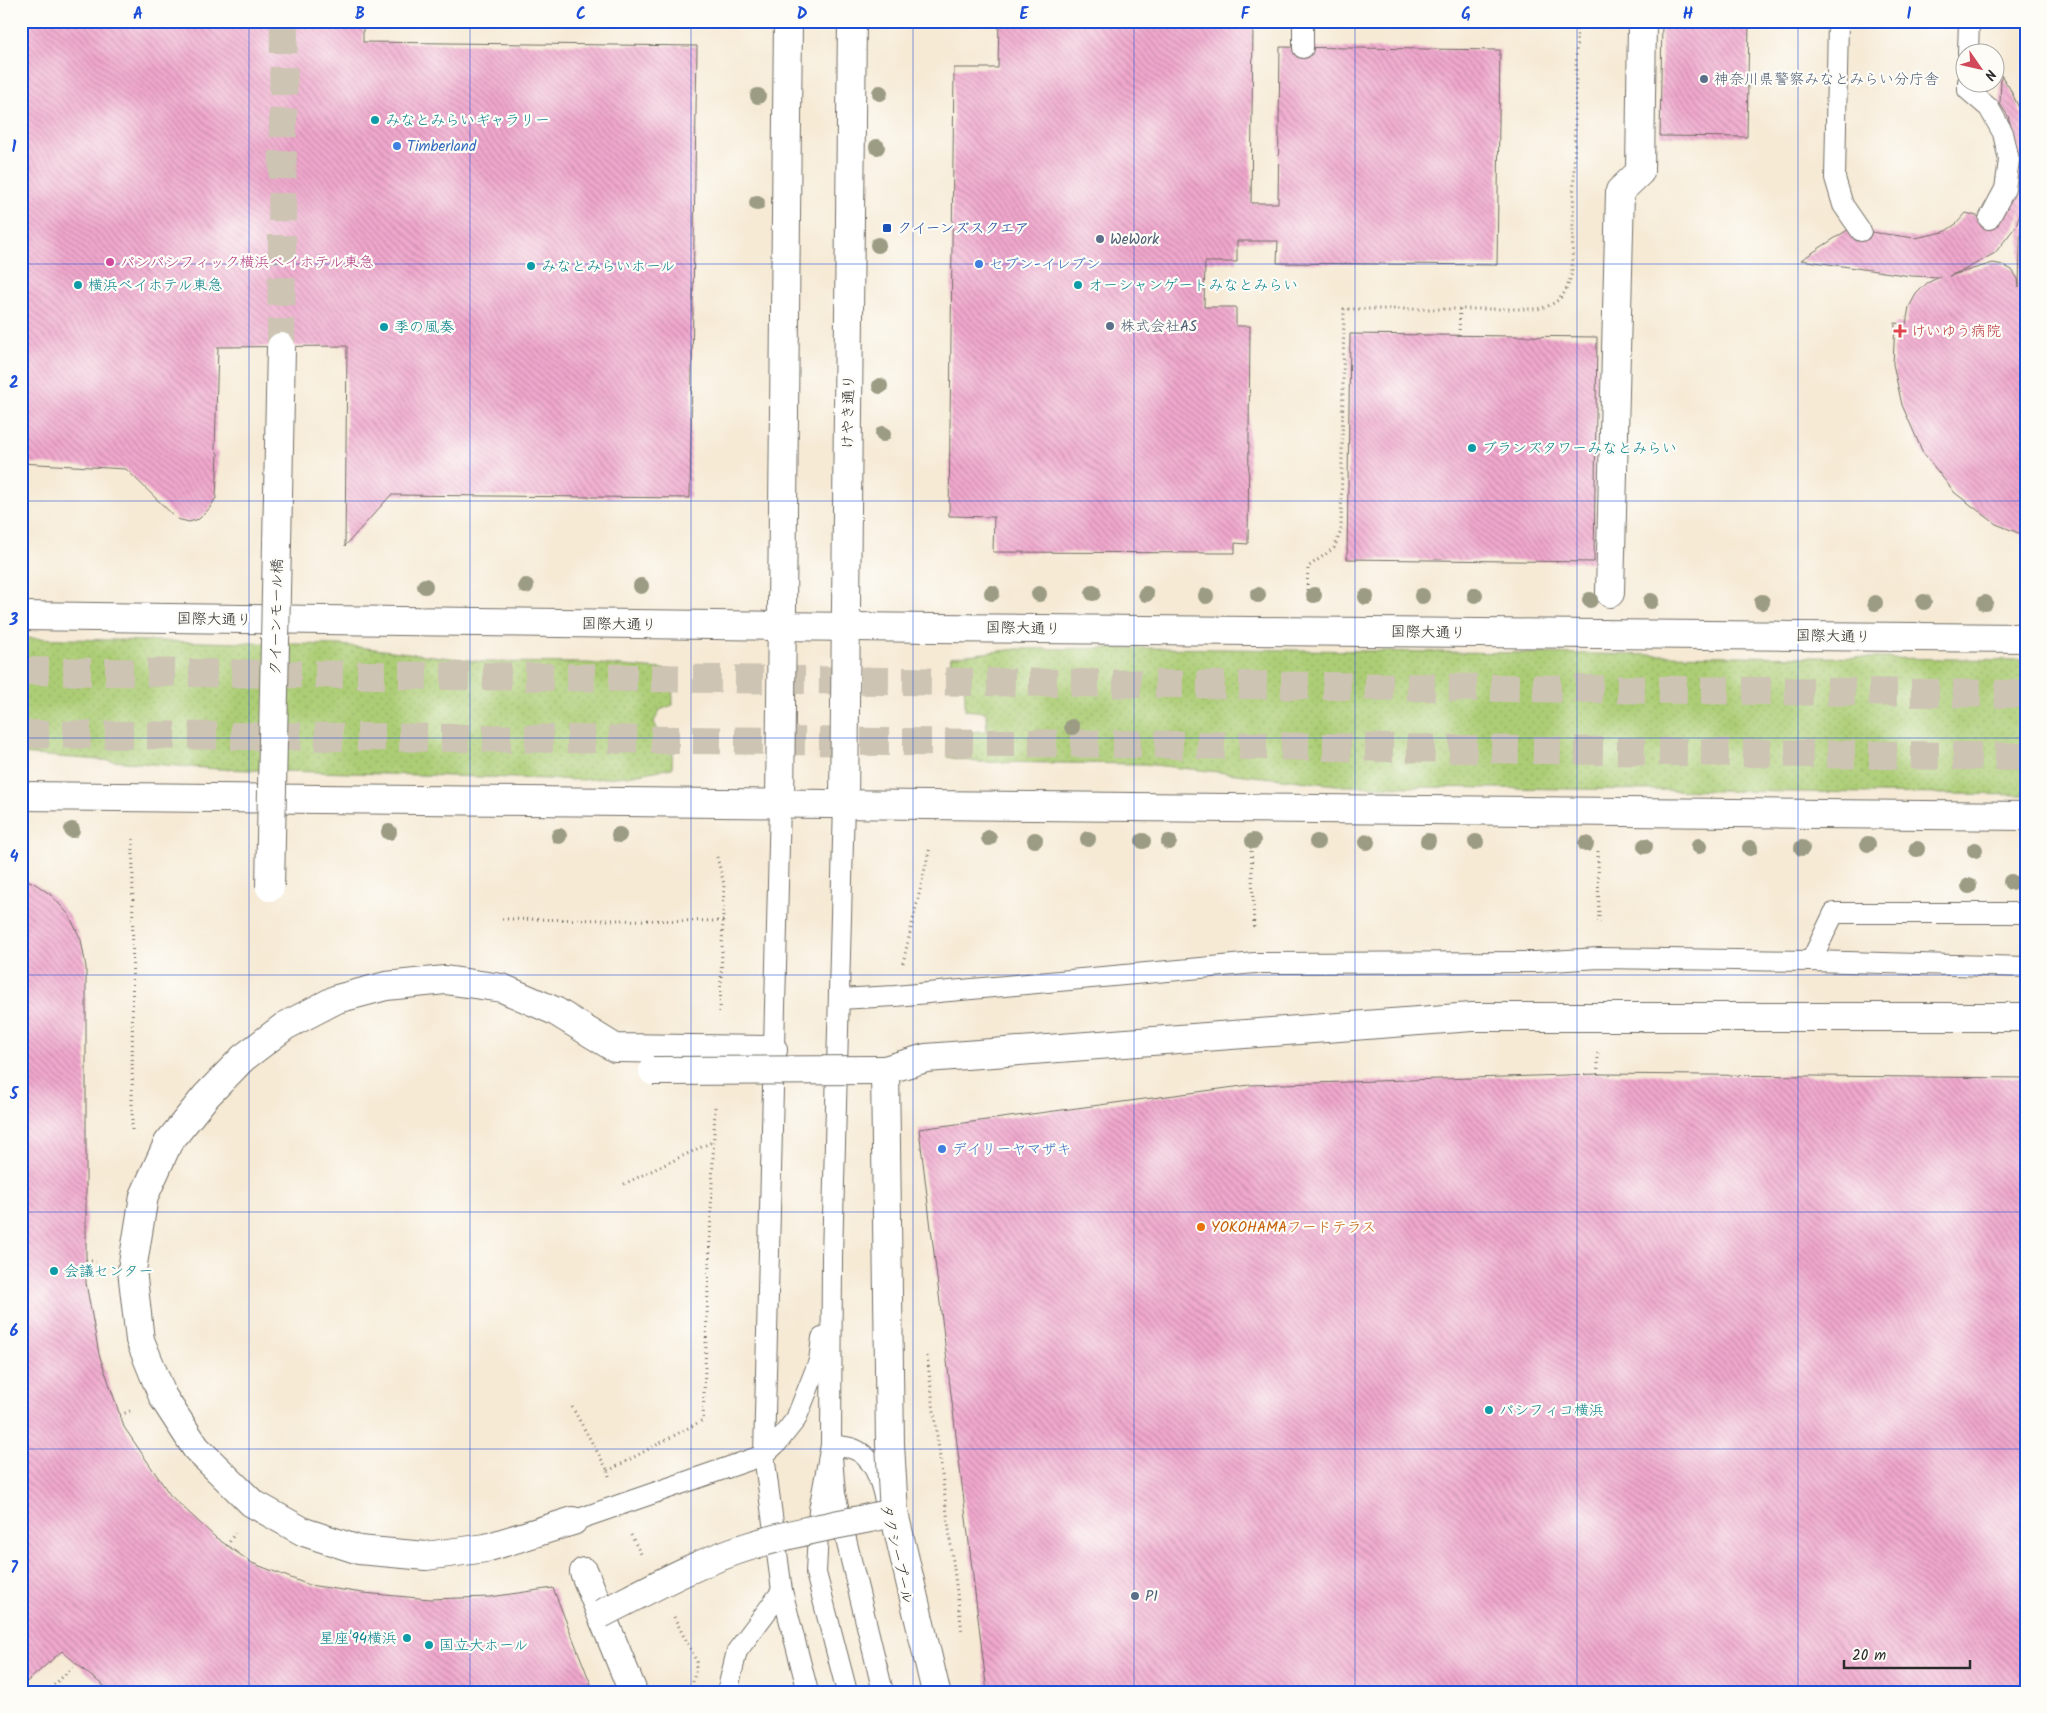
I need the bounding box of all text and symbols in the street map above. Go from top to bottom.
text: A [133,2,143,27]
text: B [355,2,365,27]
text: C [576,2,586,27]
text: D [797,2,808,27]
text: E [1020,2,1030,27]
text: F [1241,2,1251,27]
text: G [1461,2,1471,27]
text: H [1683,2,1693,27]
text: I [1907,2,1912,27]
north arrow [1954,42,2004,92]
text: N [1978,65,2002,85]
place label: 神奈川県警察みなとみらい分庁舎 [1714,68,1939,92]
marker: 神奈川県警察みなとみらい分庁舎 [1698,73,1710,85]
place label: みなとみらいギャラリー [385,109,550,133]
marker: みなとみらいギャラリー [369,114,381,126]
text: 1 [12,135,17,160]
place label: Timberland [407,135,477,159]
marker: Timberland [391,140,403,152]
place label: クイーンズスクエア [897,217,1030,241]
marker: クイーンズスクエア [881,222,893,234]
place label: WeWork [1110,228,1160,252]
marker: WeWork [1094,233,1106,245]
place label: パンパシフィック横浜ベイホテル東急 [120,251,374,275]
place label: セブン-イレブン [989,253,1101,277]
place label: みなとみらいホール [541,255,675,279]
marker: パンパシフィック横浜ベイホテル東急 [104,256,116,268]
marker: セブン-イレブン [973,258,985,270]
marker: みなとみらいホール [525,260,537,272]
place label: 横浜ベイホテル東急 [88,274,222,298]
place label: オーシャンゲートみなとみらい [1088,274,1298,298]
marker: 横浜ベイホテル東急 [72,279,84,291]
marker: オーシャンゲートみなとみらい [1072,279,1084,291]
place label: 株式会社AS [1120,315,1197,339]
place label: 季の風奏 [394,316,454,340]
marker: 株式会社AS [1104,320,1116,332]
place label: けいゆう病院 [1911,320,2001,344]
marker: 季の風奏 [378,321,390,333]
marker: けいゆう病院 [1893,324,1907,338]
text: 2 [9,371,19,396]
street label: けやき通り [836,374,862,450]
place label: ブランズタワーみなとみらい [1482,437,1677,461]
marker: ブランズタワーみなとみらい [1466,442,1478,454]
street label: クイーンモール橋 [264,558,290,676]
street label: 国際大通り [176,607,252,633]
text: 3 [9,608,19,633]
street label: 国際大通り [581,612,657,638]
street label: 国際大通り [985,616,1061,642]
street label: 国際大通り [1390,620,1466,646]
street label: 国際大通り [1795,624,1871,650]
text: 4 [10,845,19,870]
text: 5 [9,1082,20,1107]
place label: デイリーヤマザキ [952,1138,1071,1162]
marker: デイリーヤマザキ [936,1143,948,1155]
place label: YOKOHAMAフードテラス [1211,1216,1376,1240]
marker: YOKOHAMAフードテラス [1195,1221,1207,1233]
place label: 会議センター [64,1260,153,1284]
marker: 会議センター [48,1265,60,1277]
text: 6 [10,1319,19,1344]
place label: パシフィコ横浜 [1499,1399,1604,1423]
marker: パシフィコ横浜 [1483,1404,1495,1416]
street label: タクシープール [873,1502,919,1607]
text: 7 [10,1556,18,1581]
place label: P1 [1145,1585,1158,1609]
marker: P1 [1129,1590,1141,1602]
place label: 星座'94横浜 [319,1627,397,1651]
marker: 星座'94横浜 [401,1632,413,1644]
place label: 国立大ホール [439,1634,528,1658]
scale bar [1844,1638,1971,1670]
marker: 国立大ホール [423,1639,435,1651]
text: 20 m [1852,1644,1886,1668]

